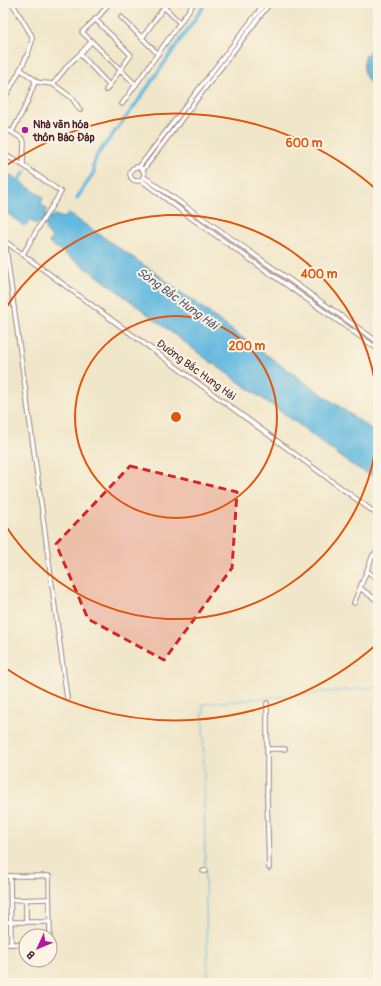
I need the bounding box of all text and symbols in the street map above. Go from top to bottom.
place label: Nhà văn hóa thôn Báo Đáp [32,118,95,144]
marker: Nhà văn hóa thôn Báo Đáp [20,125,30,135]
text: 600 m [286,136,323,151]
water label: Sông Bắc Hưng Hải [134,265,222,334]
text: 400 m [300,267,338,282]
street label: Đường Bắc Hưng Hải [154,337,238,403]
text: 200 m [229,339,266,354]
centre of rings [169,410,183,424]
north arrow [18,928,58,968]
text: B [24,948,38,961]

